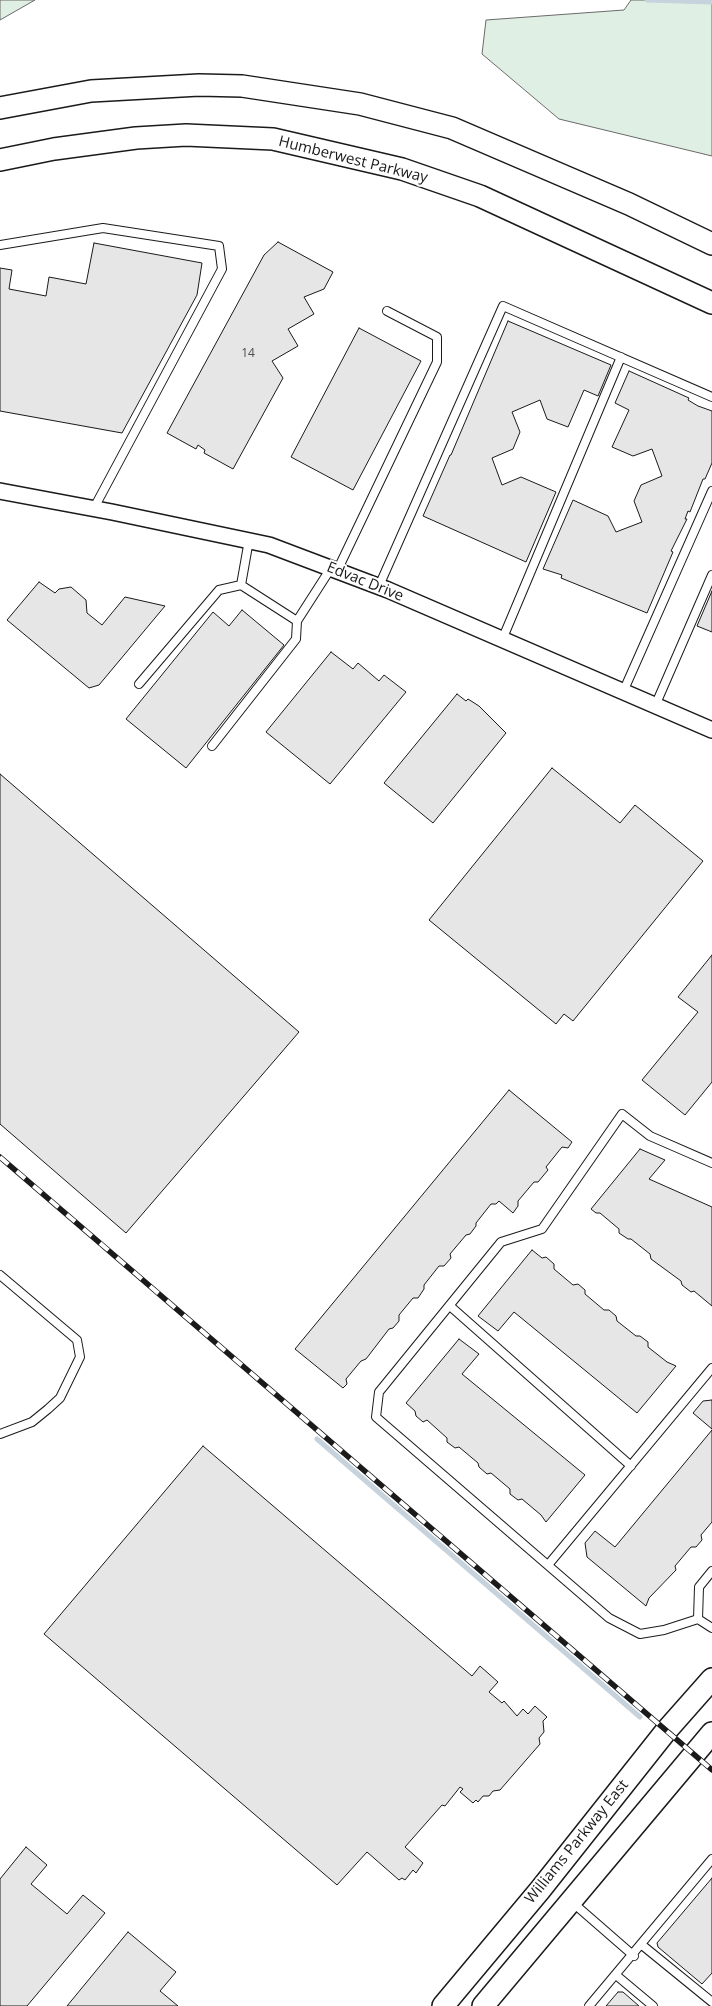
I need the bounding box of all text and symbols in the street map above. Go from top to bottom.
street label: Humberwest Parkway [277,133,429,187]
house number: 14 [241,347,255,361]
street label: Edvac Drive [324,558,406,606]
street label: Williams Parkway East [521,1776,633,1908]

